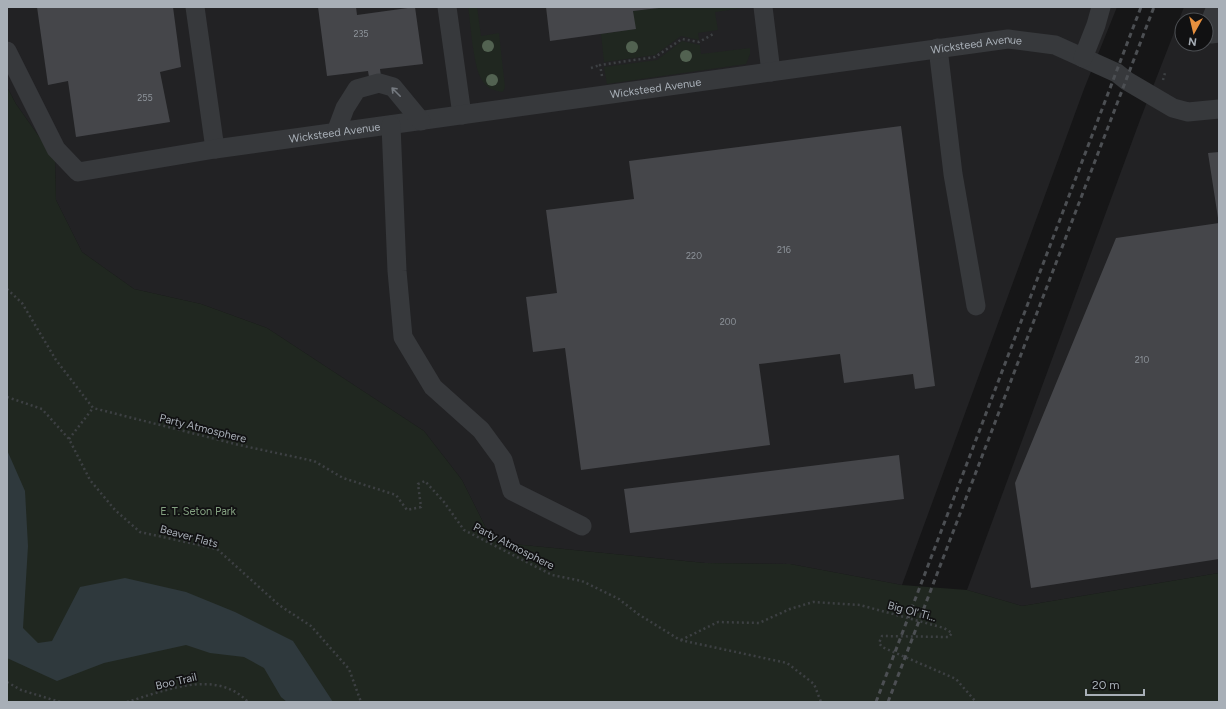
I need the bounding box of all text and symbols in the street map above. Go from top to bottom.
north arrow [1174,12,1214,52]
house number: 235 [353,28,369,39]
street label: Wicksteed Avenue [930,33,1023,57]
text: N [1188,34,1198,48]
street label: Wicksteed Avenue [609,76,702,101]
one-way arrow [391,87,401,97]
house number: 255 [137,92,153,103]
street label: Wicksteed Avenue [288,120,381,146]
house number: 216 [777,244,791,255]
house number: 220 [686,250,702,261]
house number: 200 [720,316,737,327]
house number: 210 [1135,354,1149,365]
street label: Party Atmosphere [158,411,248,446]
park label: E. T. Seton Park [160,505,236,518]
street label: Party Atmosphere [471,520,556,572]
street label: Beaver Flats [158,522,219,550]
street label: Big Ol' Ti... [886,599,938,624]
street label: Boo Trail [154,670,198,693]
scale bar [1086,671,1144,697]
text: 20 m [1092,678,1120,692]

